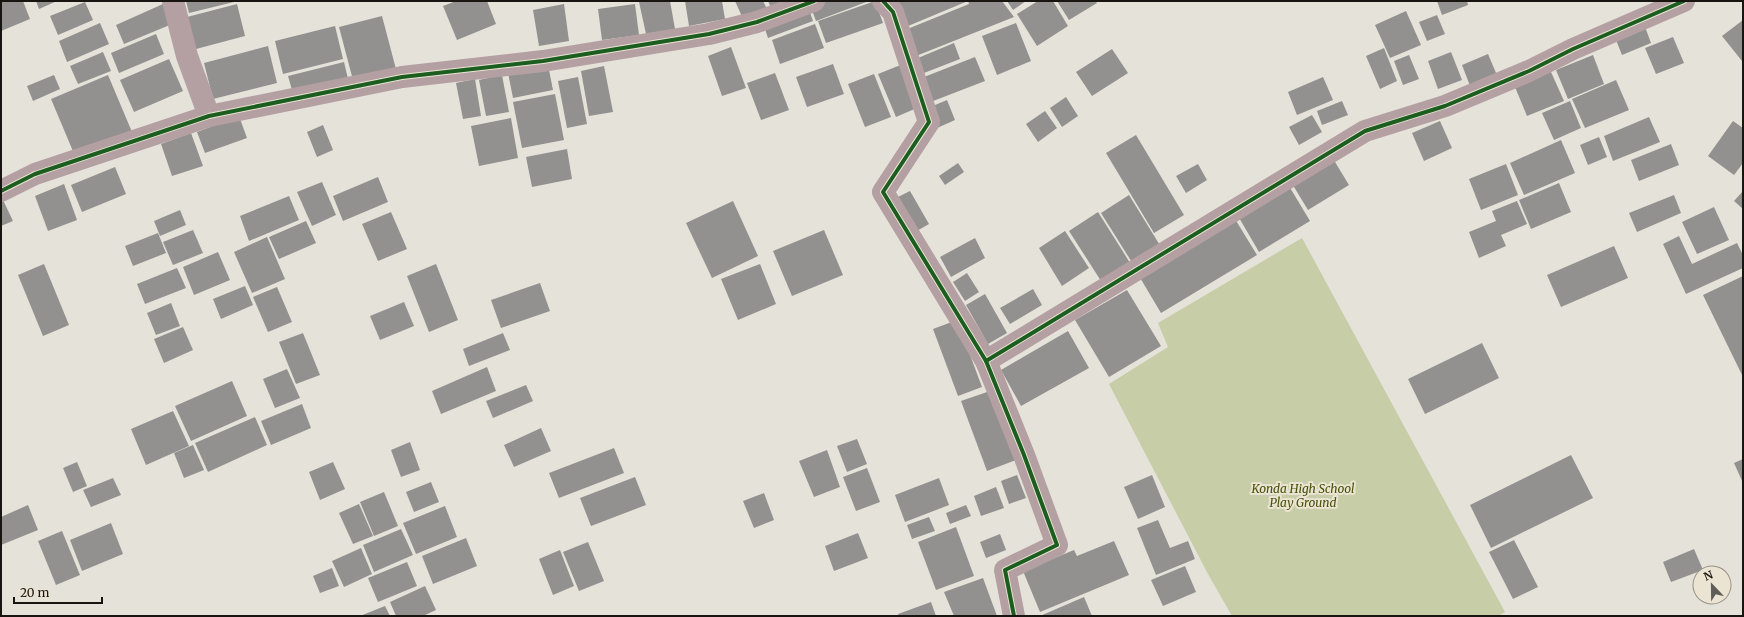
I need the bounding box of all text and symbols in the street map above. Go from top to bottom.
park label: Konda High School Play Ground [1250,481,1355,510]
north arrow [1692,565,1732,605]
text: N [1702,567,1715,584]
scale bar [14,579,102,605]
text: 20 m [20,585,49,600]

